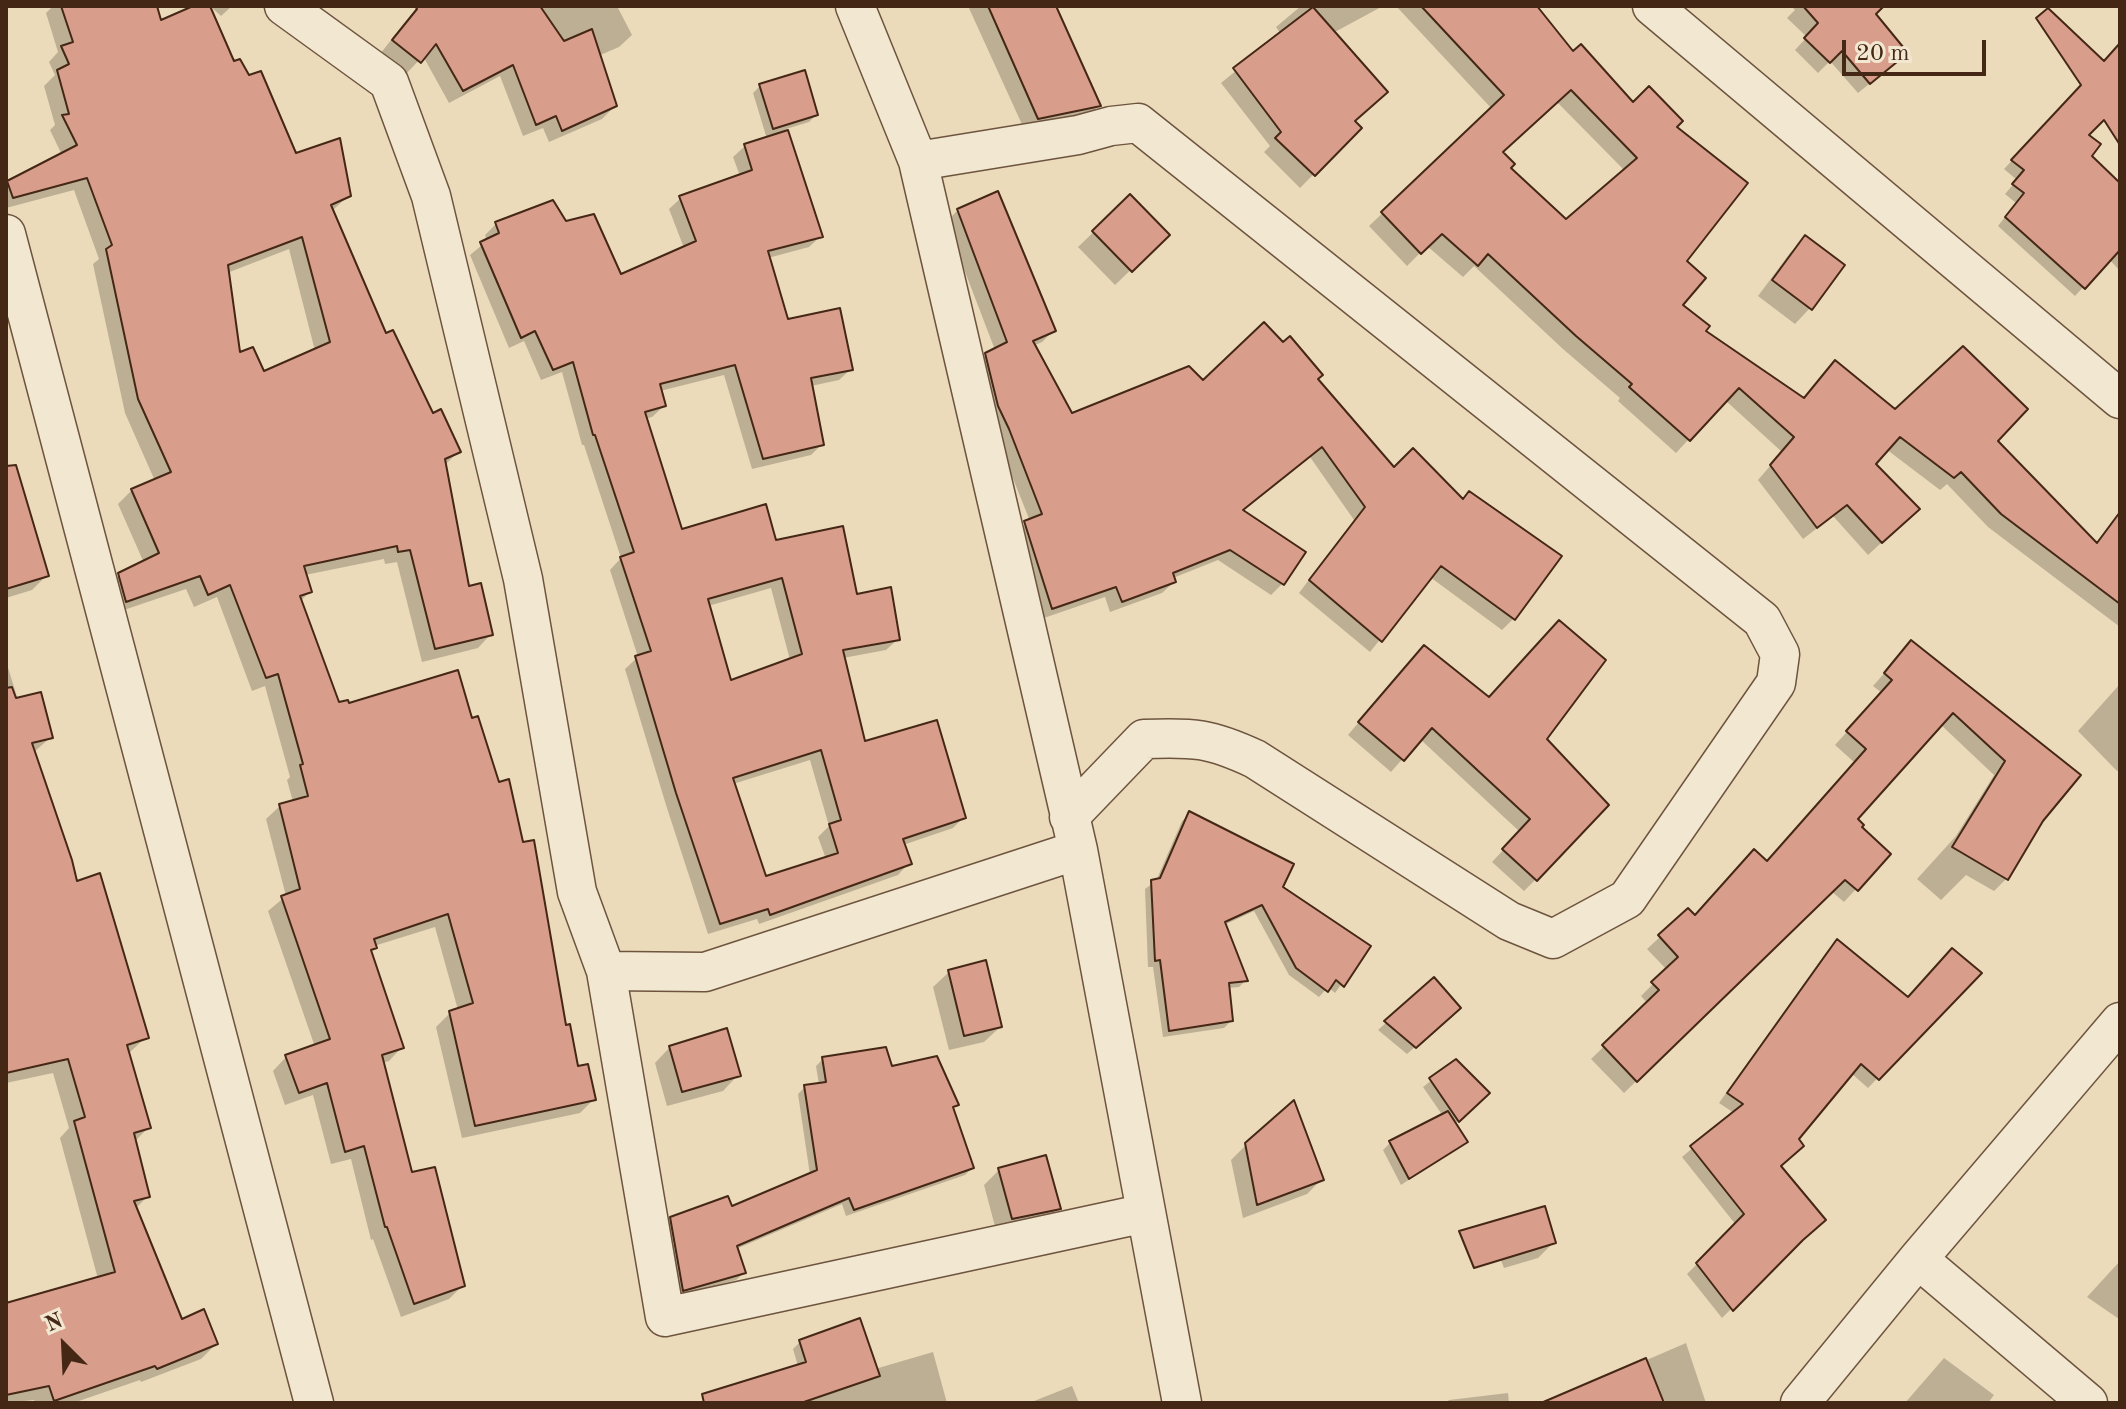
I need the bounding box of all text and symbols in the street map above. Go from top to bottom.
scale bar [1846,24,1990,74]
text: 20 m [1856,42,1910,66]
north arrow [24,1305,104,1385]
text: N [42,1310,66,1337]

